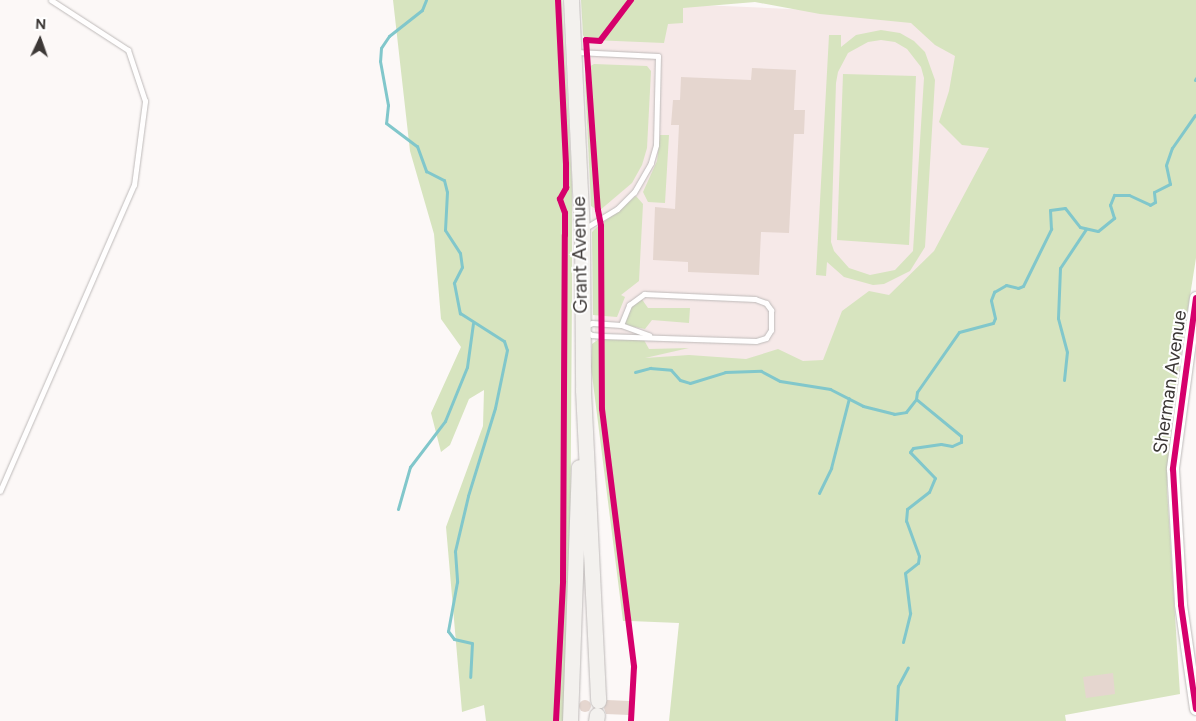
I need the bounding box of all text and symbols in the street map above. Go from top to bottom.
north arrow [15,15,65,65]
text: N [35,16,47,33]
street label: Grant Avenue [568,196,592,314]
street label: Sherman Avenue [1149,309,1191,455]

